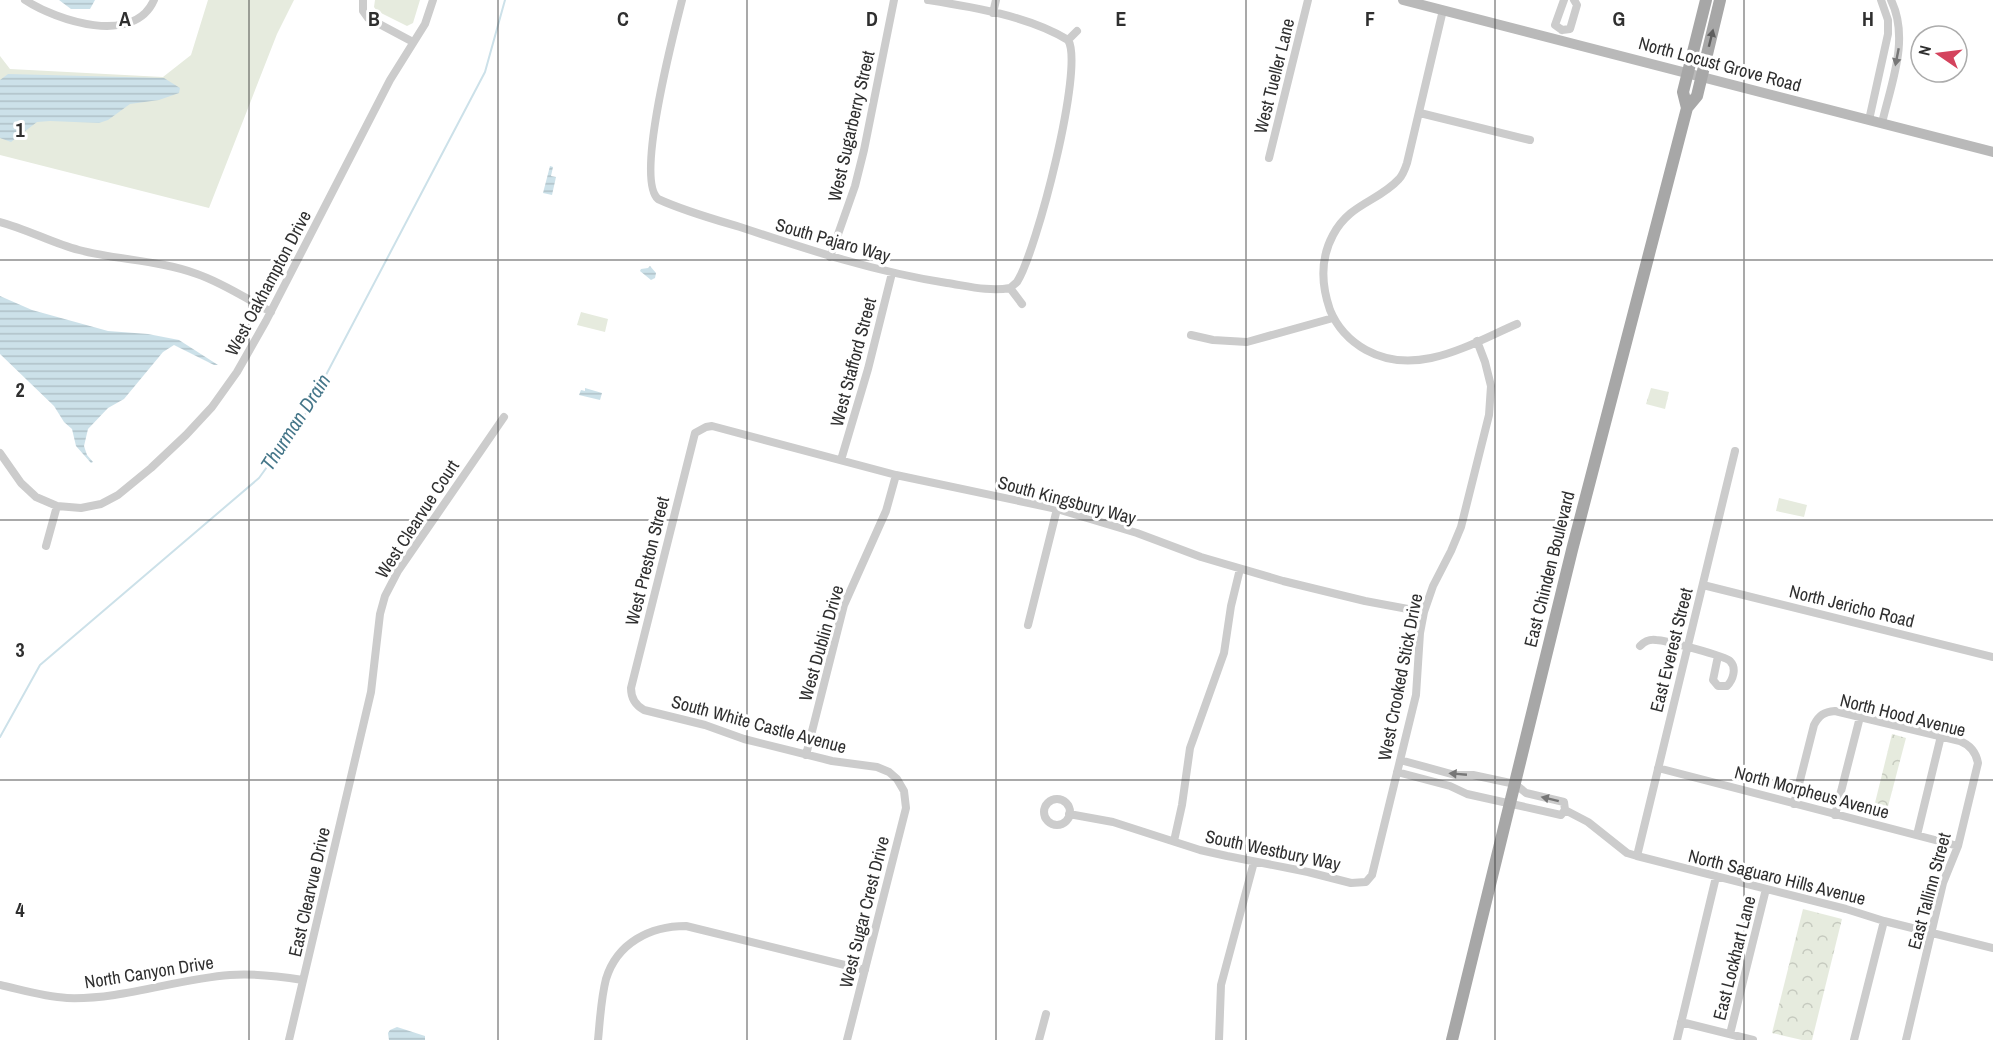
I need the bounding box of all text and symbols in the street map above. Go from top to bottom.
text: A [119,5,131,32]
text: B [368,5,380,32]
text: C [617,5,629,32]
text: D [866,5,878,32]
text: E [1116,5,1127,32]
text: F [1365,5,1375,32]
text: G [1613,5,1625,32]
text: H [1862,5,1874,32]
street label: West Tueller Lane [1248,16,1300,136]
north arrow [1909,24,1969,84]
one-way arrow [1706,29,1716,48]
street label: North Locust Grove Road [1636,30,1804,98]
text: N [1913,43,1936,58]
street label: West Sugarberry Street [822,48,880,204]
one-way arrow [1892,48,1901,67]
text: 1 [15,116,25,143]
street label: West Oakhampton Drive [219,206,317,360]
street label: South Pajaro Way [773,212,894,269]
street label: West Stafford Street [824,295,882,429]
water label: Thurman Drain [254,368,336,476]
text: 2 [15,376,25,403]
street label: West Clearvue Court [369,455,465,583]
street label: South Kingsbury Way [995,470,1140,531]
street label: East Chinden Boulevard [1518,488,1580,650]
street label: West Preston Street [619,494,675,628]
street label: North Jericho Road [1787,578,1917,634]
street label: West Dublin Drive [793,582,849,704]
street label: East Everest Street [1643,585,1699,715]
street label: West Crooked Stick Drive [1372,591,1428,763]
text: 3 [15,636,25,663]
street label: North Hood Avenue [1838,687,1968,743]
street label: South White Castle Avenue [669,689,849,759]
street label: North Morpheus Avenue [1732,759,1892,825]
one-way arrow [1448,769,1467,779]
one-way arrow [1541,793,1559,803]
street label: South Westbury Way [1203,823,1344,877]
street label: East Clearvue Drive [282,825,336,959]
street label: East Tallinn Street [1901,830,1957,952]
street label: West Sugar Crest Drive [833,833,895,991]
street label: North Saguaro Hills Avenue [1686,843,1868,911]
street label: East Lockhart Lane [1706,893,1762,1023]
text: 4 [15,896,25,923]
street label: North Canyon Drive [83,949,215,995]

